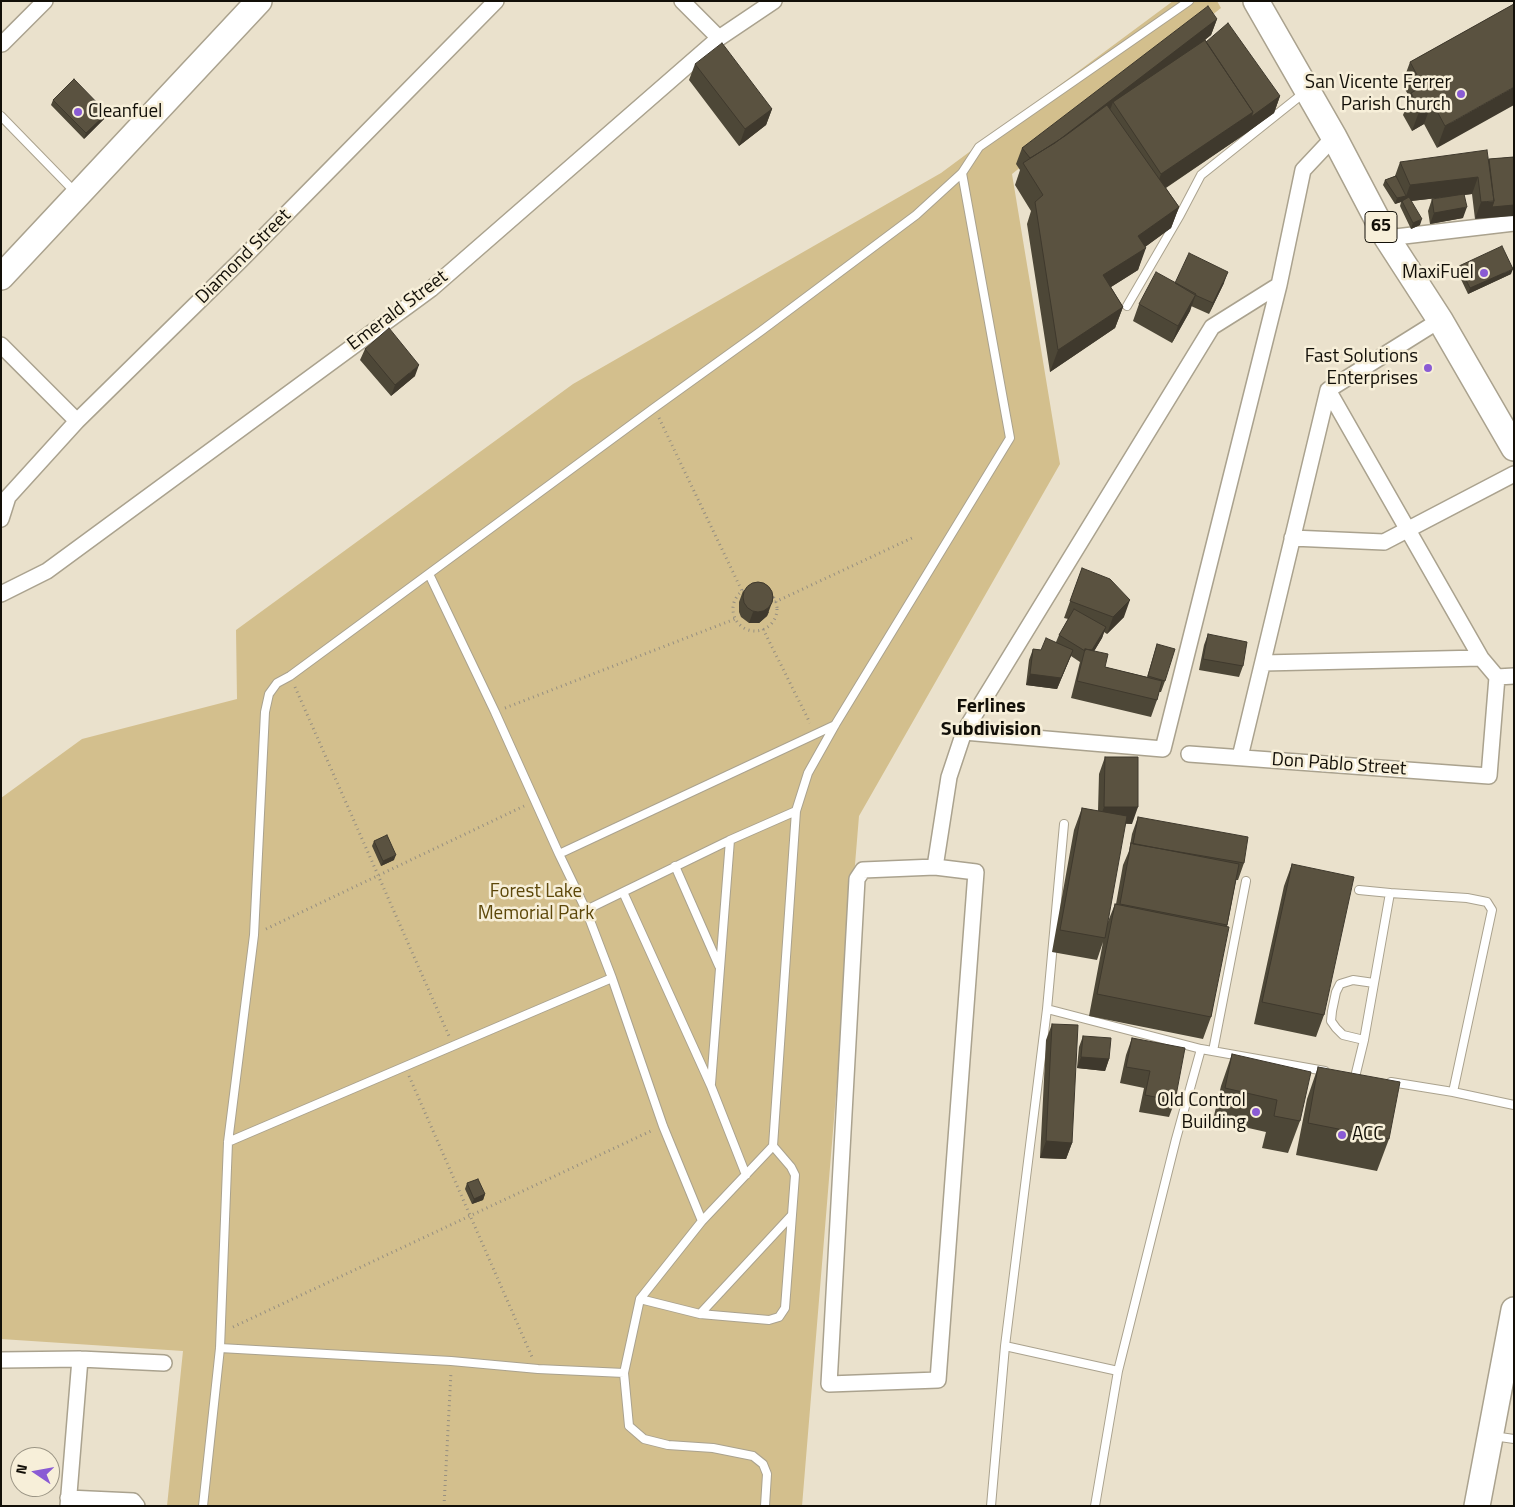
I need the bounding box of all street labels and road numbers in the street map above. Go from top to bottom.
street label: Diamond Street [192,205,296,309]
road number: 65 [1365,212,1397,242]
street label: Emerald Street [343,266,453,356]
street label: Don Pablo Street [1271,749,1407,781]

